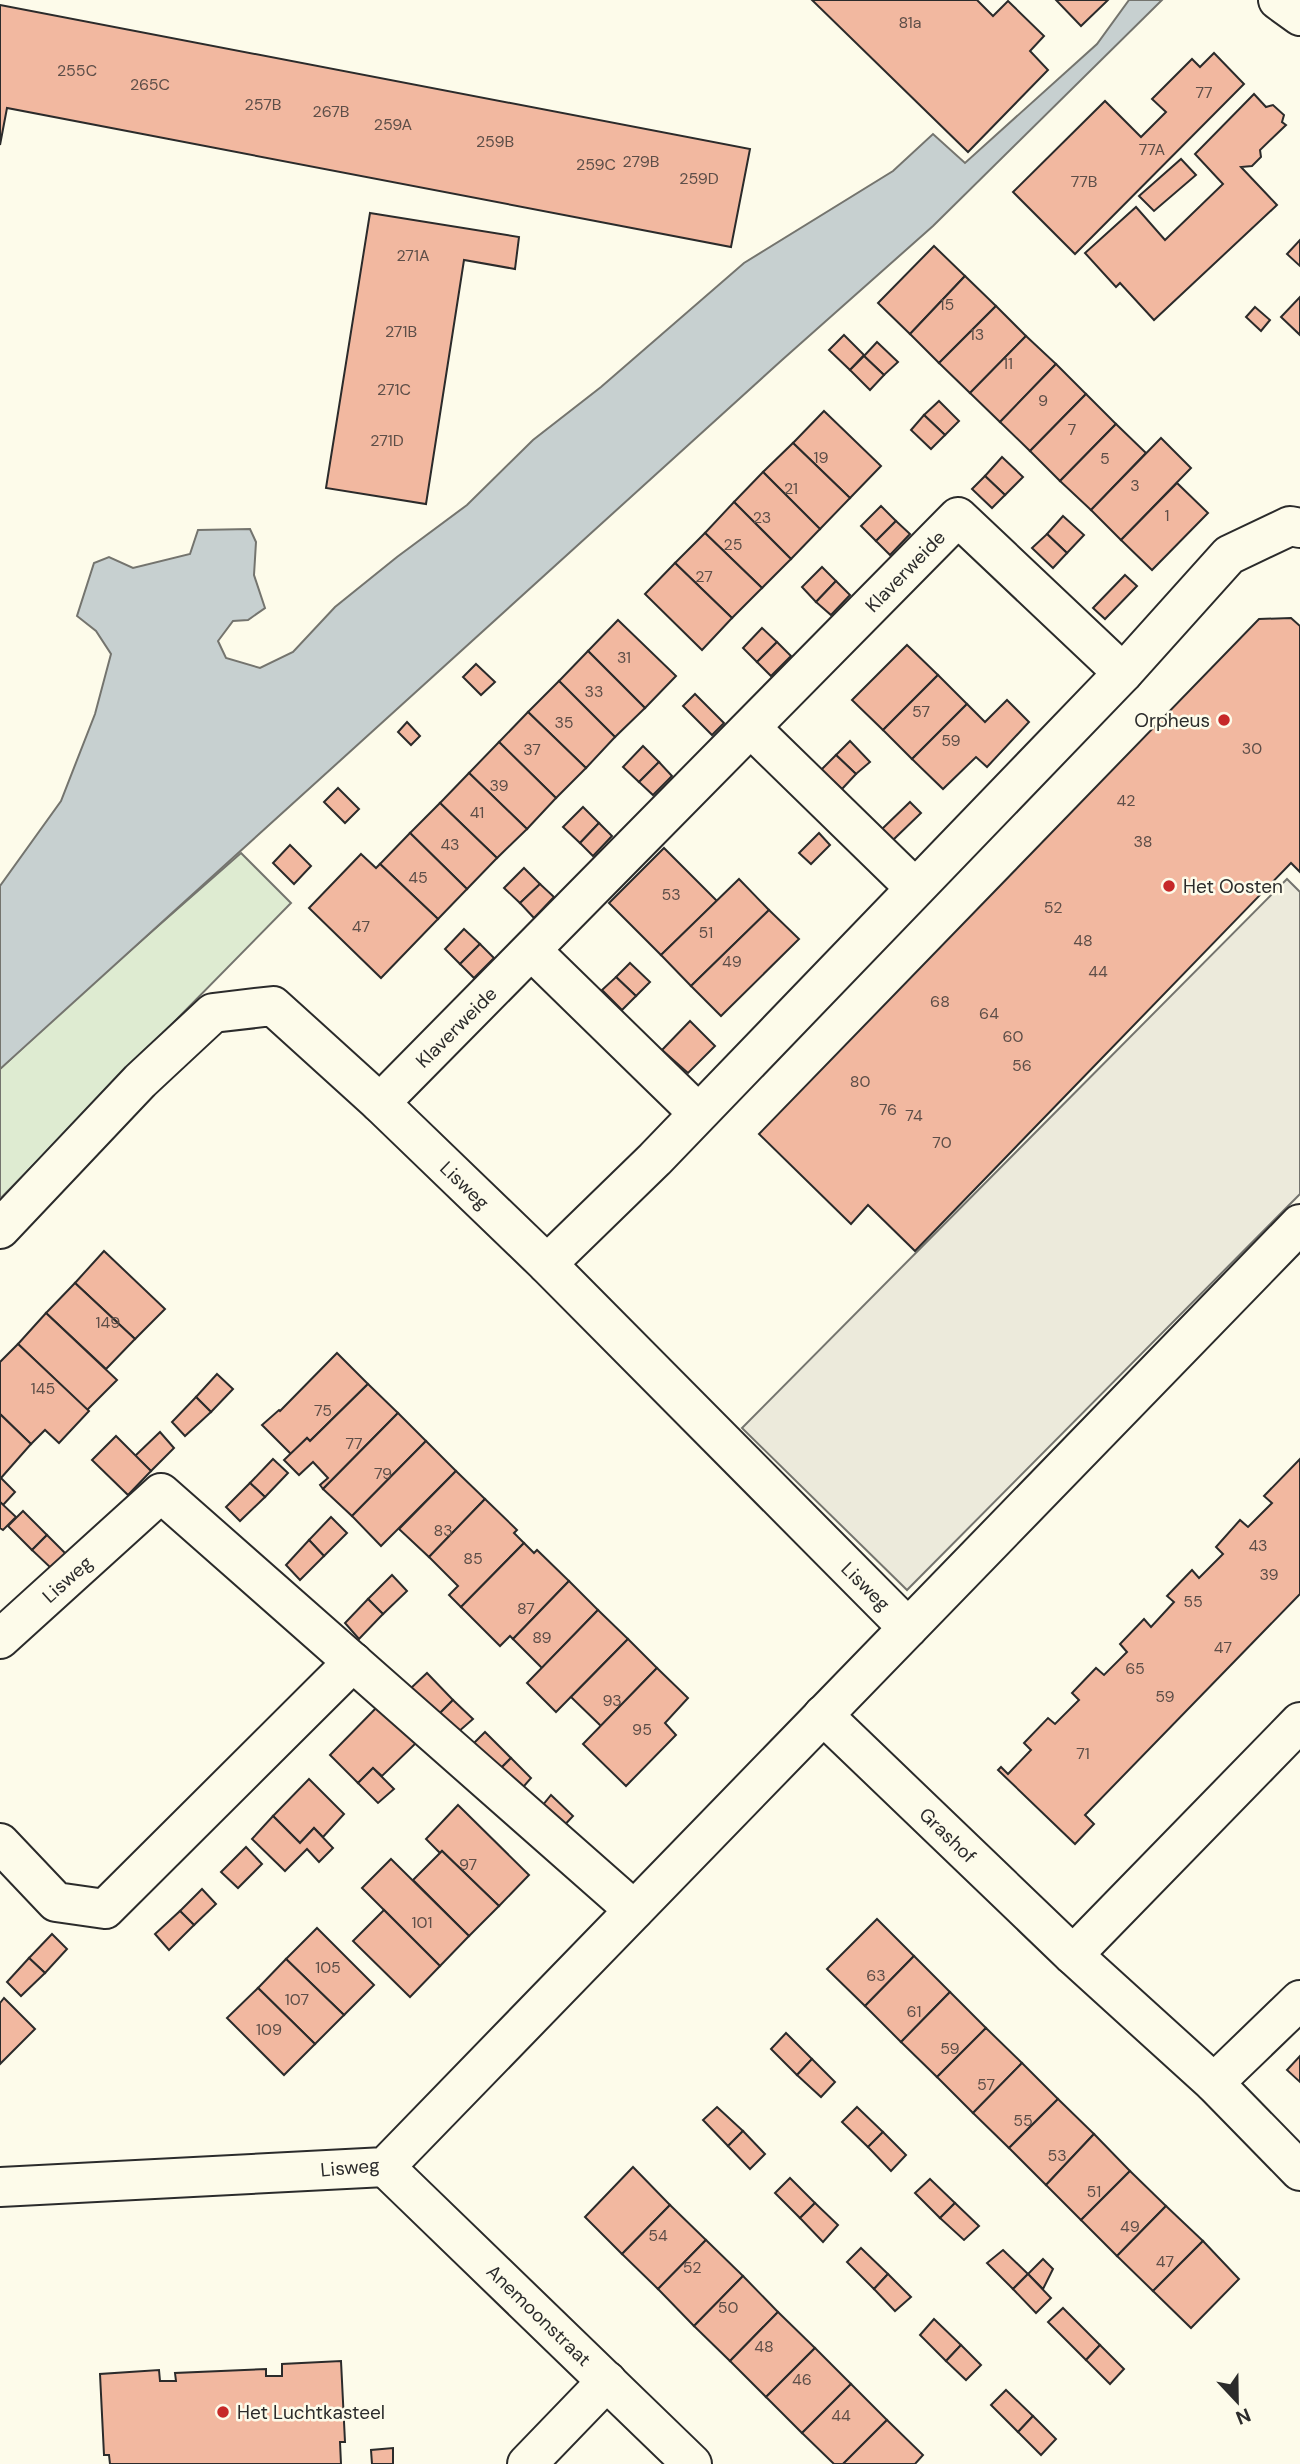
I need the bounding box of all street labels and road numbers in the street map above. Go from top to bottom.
street label: Klaverweide [860,525,951,618]
street label: Klaverweide [410,981,502,1073]
street label: Lisweg [435,1156,495,1215]
street label: Lisweg [37,1550,98,1608]
street label: Lisweg [836,1557,896,1616]
street label: Grashof [914,1802,982,1869]
street label: Lisweg [319,2152,381,2183]
street label: Anemoonstraat [481,2259,596,2372]

